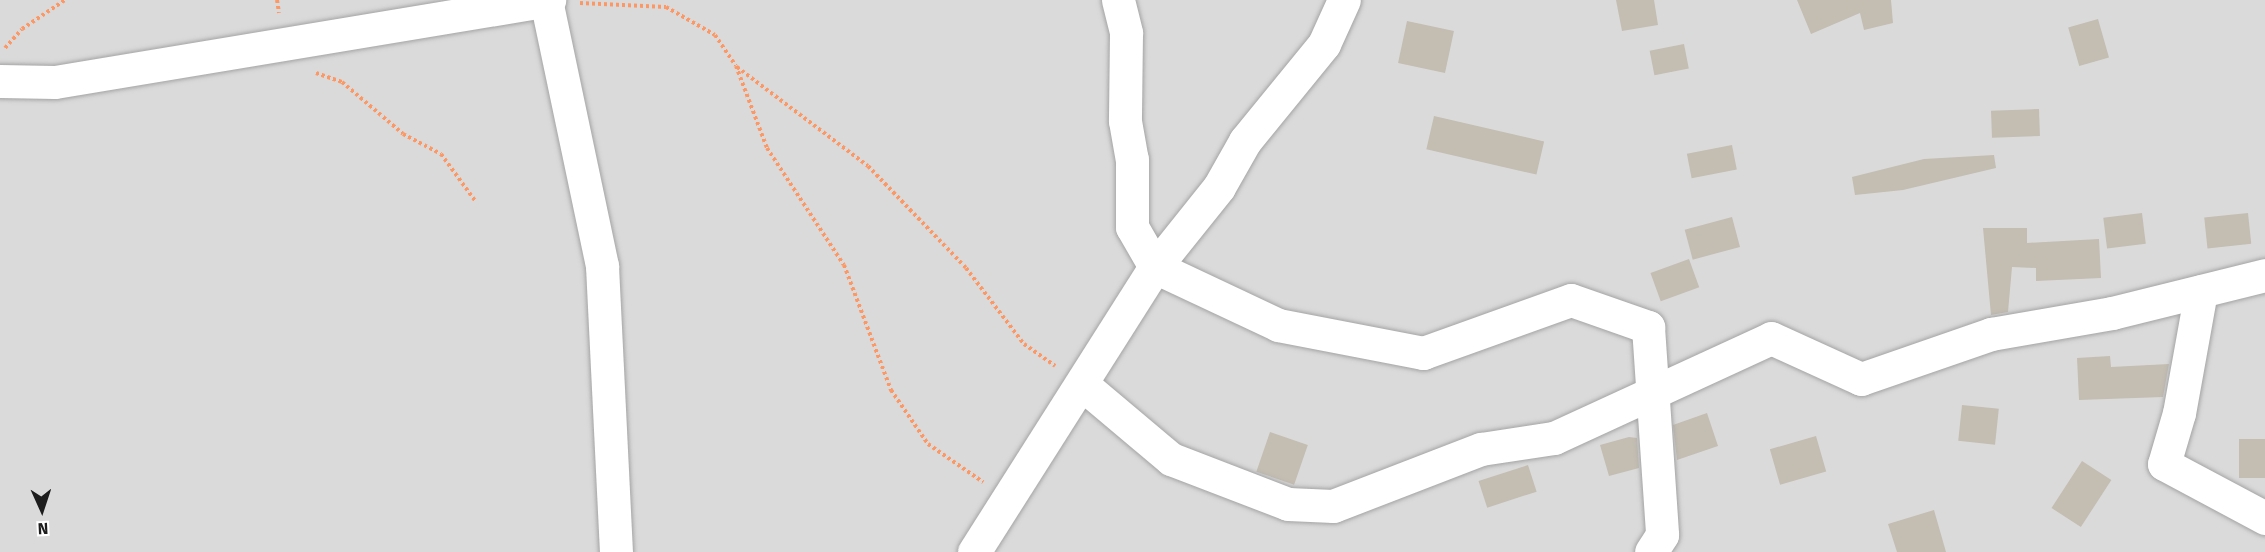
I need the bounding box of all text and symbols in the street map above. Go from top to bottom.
north arrow [12,480,72,540]
text: N [37,519,49,538]

